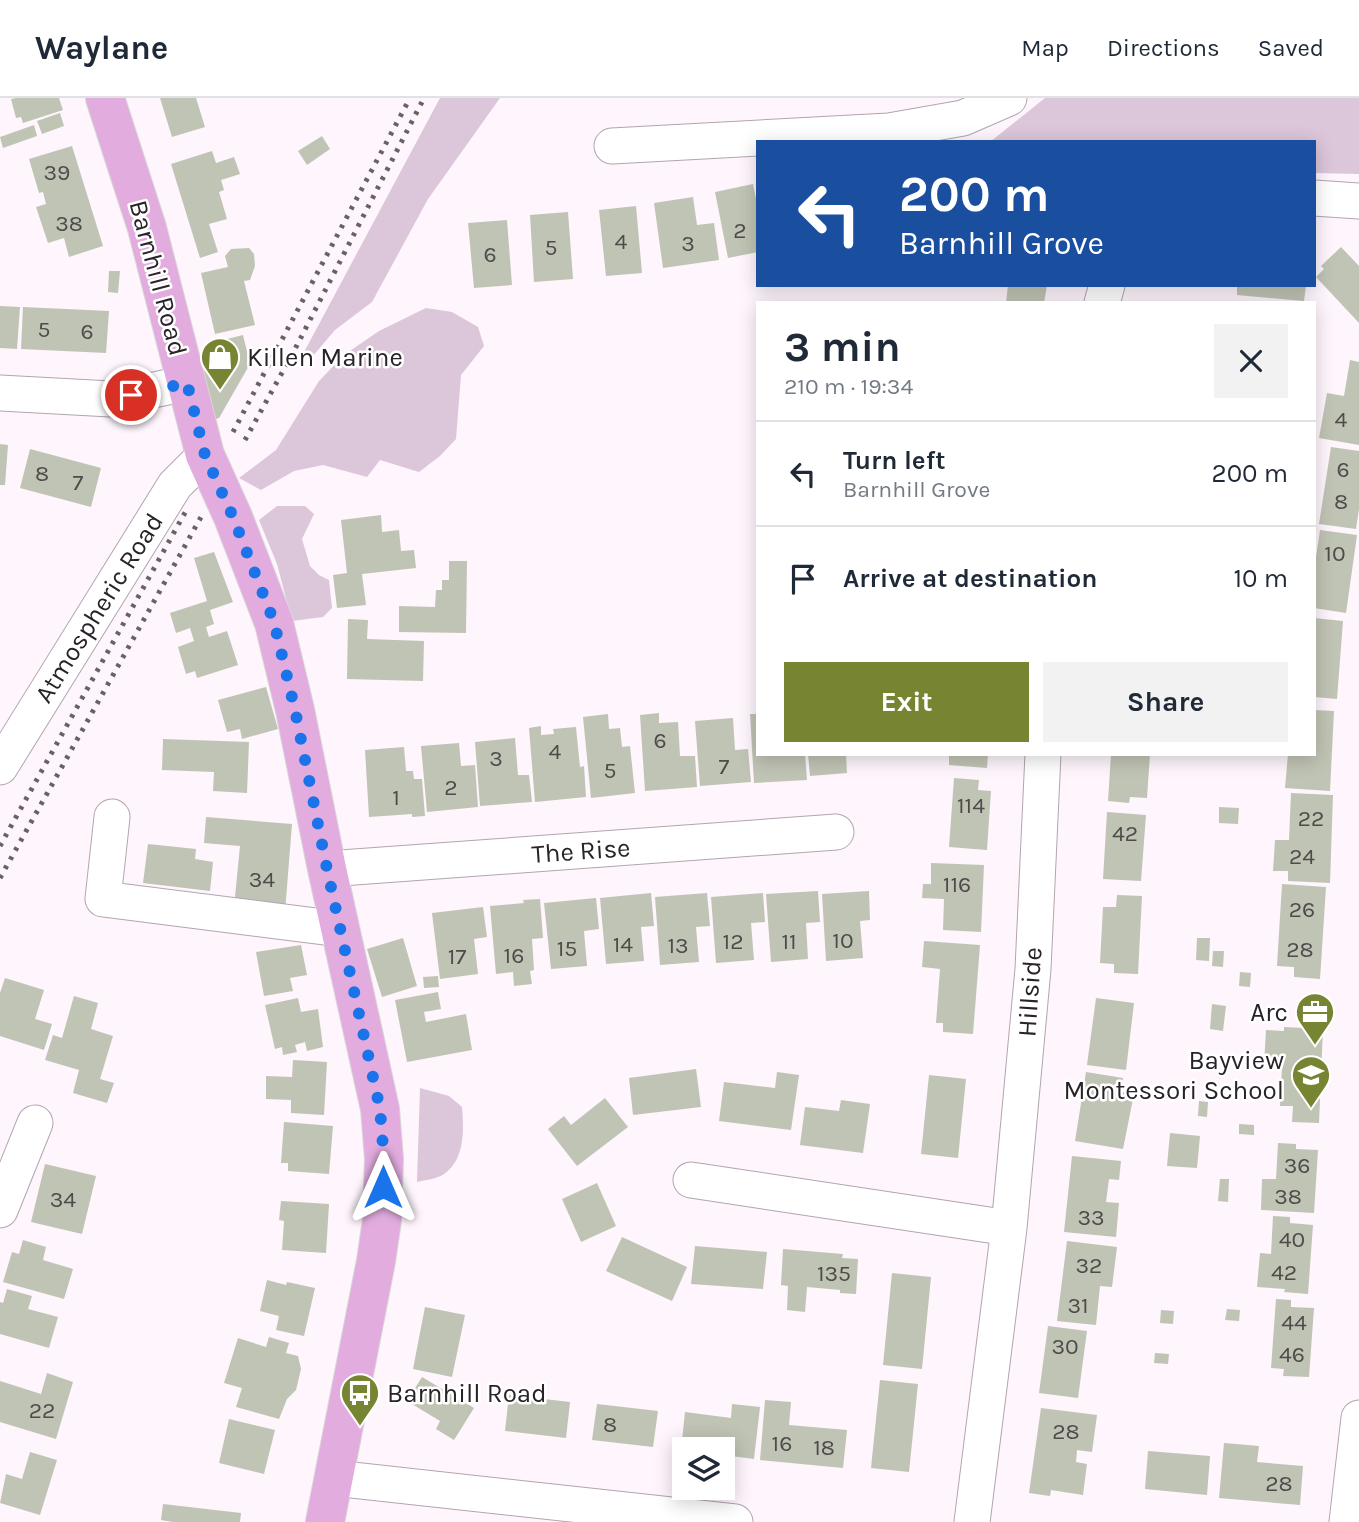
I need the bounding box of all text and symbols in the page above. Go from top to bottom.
text: Waylane [35,29,168,67]
text: Map [1021,34,1069,62]
text: Directions [1107,34,1220,62]
text: Saved [1258,34,1324,62]
house number: 39 [44,159,70,186]
text: 200 m [899,166,1050,223]
icon: left [784,168,875,259]
street label: Barnhill Road [122,197,194,359]
house number: 38 [55,210,83,237]
house number: 2 [733,217,747,244]
text: Barnhill Grove [899,225,1104,262]
house number: 4 [615,228,628,255]
house number: 3 [681,230,695,257]
house number: 5 [545,234,557,261]
house number: 6 [483,241,497,268]
house number: 5 [38,316,50,343]
house number: 6 [80,318,94,345]
text: 3 min [784,322,901,372]
button: close [1214,324,1288,398]
shop icon: Killen Marine [199,336,241,391]
place label: Killen Marine [247,342,403,373]
pin [101,365,161,425]
text: 210 m · 19:34 [784,373,913,400]
icon: arrive [112,376,150,414]
house number: 4 [1335,406,1348,433]
text: Turn left [843,445,945,476]
icon: left [784,455,822,493]
house number: 6 [1336,456,1350,483]
text: 200 m [1212,458,1288,489]
house number: 8 [35,460,49,487]
house number: 7 [73,469,84,496]
text: Barnhill Grove [843,476,990,503]
house number: 8 [1334,488,1348,515]
street label: Atmospheric Road [28,507,170,709]
house number: 10 [1324,540,1346,567]
icon: arrive [784,560,822,598]
text: Arrive at destination [843,563,1097,594]
text: 10 m [1233,563,1288,594]
button: Exit [784,662,1029,742]
button: Share [1043,662,1288,742]
house number: 6 [653,727,667,754]
house number: 4 [549,738,562,765]
house number: 3 [489,745,503,772]
house number: 7 [719,753,730,780]
house number: 5 [604,757,616,784]
house number: 2 [444,774,458,801]
house number: 1 [392,784,400,811]
house number: 114 [957,792,985,819]
house number: 22 [1298,805,1324,832]
house number: 42 [1112,820,1138,847]
street label: The Rise [531,832,631,870]
house number: 24 [1289,843,1315,870]
house number: 34 [249,866,275,893]
house number: 116 [943,871,971,898]
house number: 26 [1289,896,1315,923]
house number: 10 [832,927,854,954]
house number: 12 [723,928,743,955]
house number: 11 [781,928,797,955]
house number: 14 [613,931,633,958]
house number: 13 [667,932,689,959]
house number: 15 [557,935,577,962]
house number: 28 [1286,936,1314,963]
house number: 16 [504,942,524,969]
house number: 17 [448,943,466,970]
street label: Hillside [1011,946,1049,1038]
office icon: Arc [1294,991,1336,1046]
place label: Arc [1250,997,1288,1028]
place label: Bayview Montessori School [1064,1045,1284,1106]
school or university icon: Bayview Montessori School [1290,1054,1332,1109]
position arrow [346,1150,420,1224]
house number: 36 [1284,1152,1310,1179]
house number: 38 [1274,1183,1302,1210]
house number: 34 [50,1186,76,1213]
house number: 33 [1077,1204,1105,1231]
house number: 40 [1279,1226,1305,1253]
house number: 32 [1076,1252,1102,1279]
house number: 42 [1271,1259,1297,1286]
house number: 135 [817,1260,851,1287]
house number: 31 [1067,1292,1089,1319]
house number: 44 [1281,1309,1307,1336]
house number: 30 [1051,1333,1079,1360]
house number: 46 [1279,1341,1305,1368]
bus stop icon: Barnhill Road [339,1372,381,1427]
place label: Barnhill Road [387,1378,547,1409]
house number: 22 [29,1397,55,1424]
house number: 8 [603,1411,617,1438]
house number: 28 [1052,1418,1080,1445]
house number: 16 [772,1430,792,1457]
house number: 18 [813,1434,835,1461]
map controls [672,1437,735,1500]
button: layers [672,1437,735,1500]
house number: 28 [1265,1470,1293,1497]

